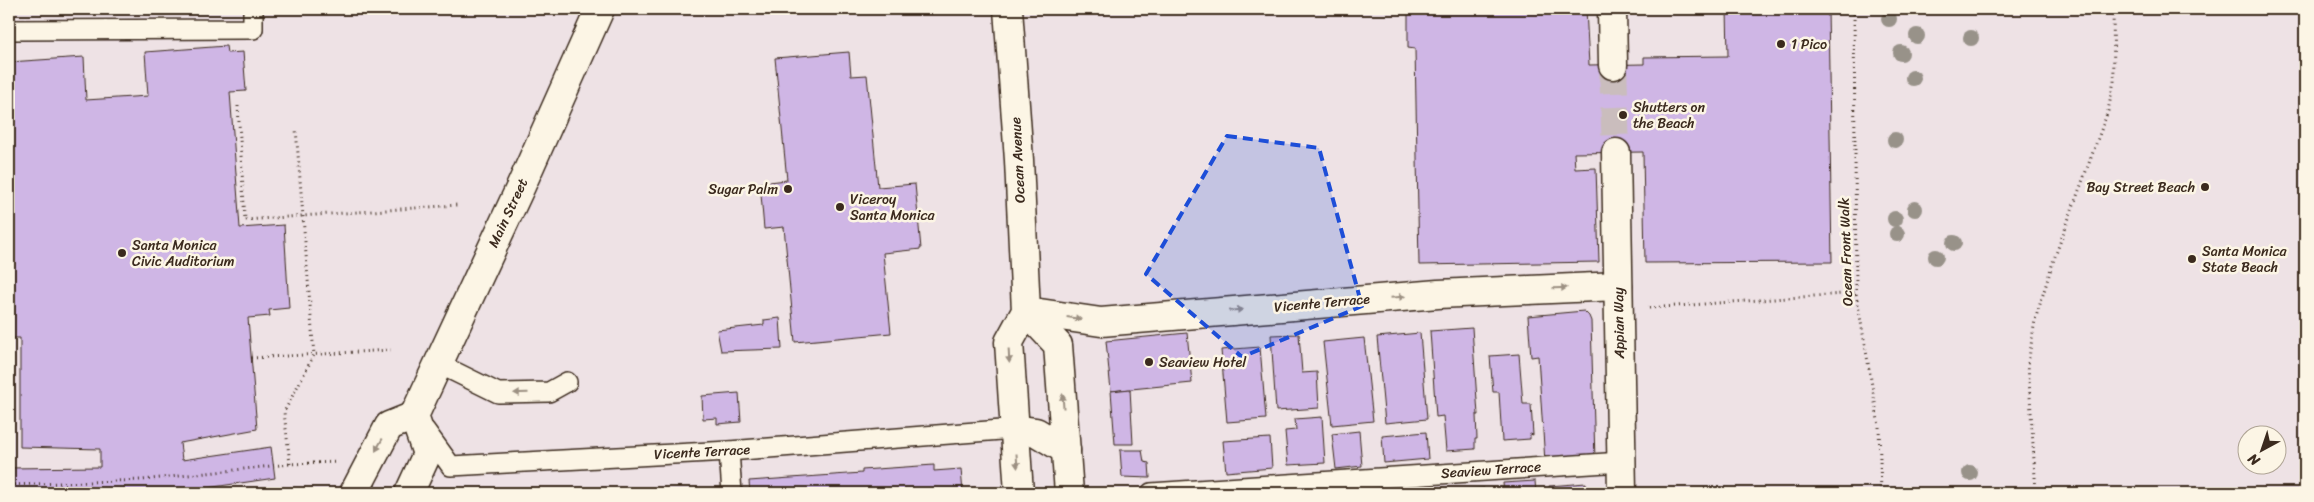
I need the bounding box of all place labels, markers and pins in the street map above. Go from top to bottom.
place label: 1 Pico [1791,32,1827,57]
marker: 1 Pico [1775,38,1787,50]
place label: Shutters on the Beach [1633,95,1705,136]
marker: Shutters on the Beach [1617,109,1629,121]
place label: Bay Street Beach [2087,175,2195,200]
place label: Sugar Palm [708,177,778,202]
marker: Bay Street Beach [2199,181,2211,193]
marker: Sugar Palm [782,183,794,195]
place label: Viceroy Santa Monica [850,187,936,228]
marker: Viceroy Santa Monica [834,201,846,213]
place label: Santa Monica Civic Auditorium [132,233,235,274]
place label: Santa Monica State Beach [2202,239,2288,280]
marker: Santa Monica Civic Auditorium [116,247,128,259]
marker: Santa Monica State Beach [2186,253,2198,265]
place label: Seaview Hotel [1159,350,1247,375]
marker: Seaview Hotel [1143,356,1155,368]

